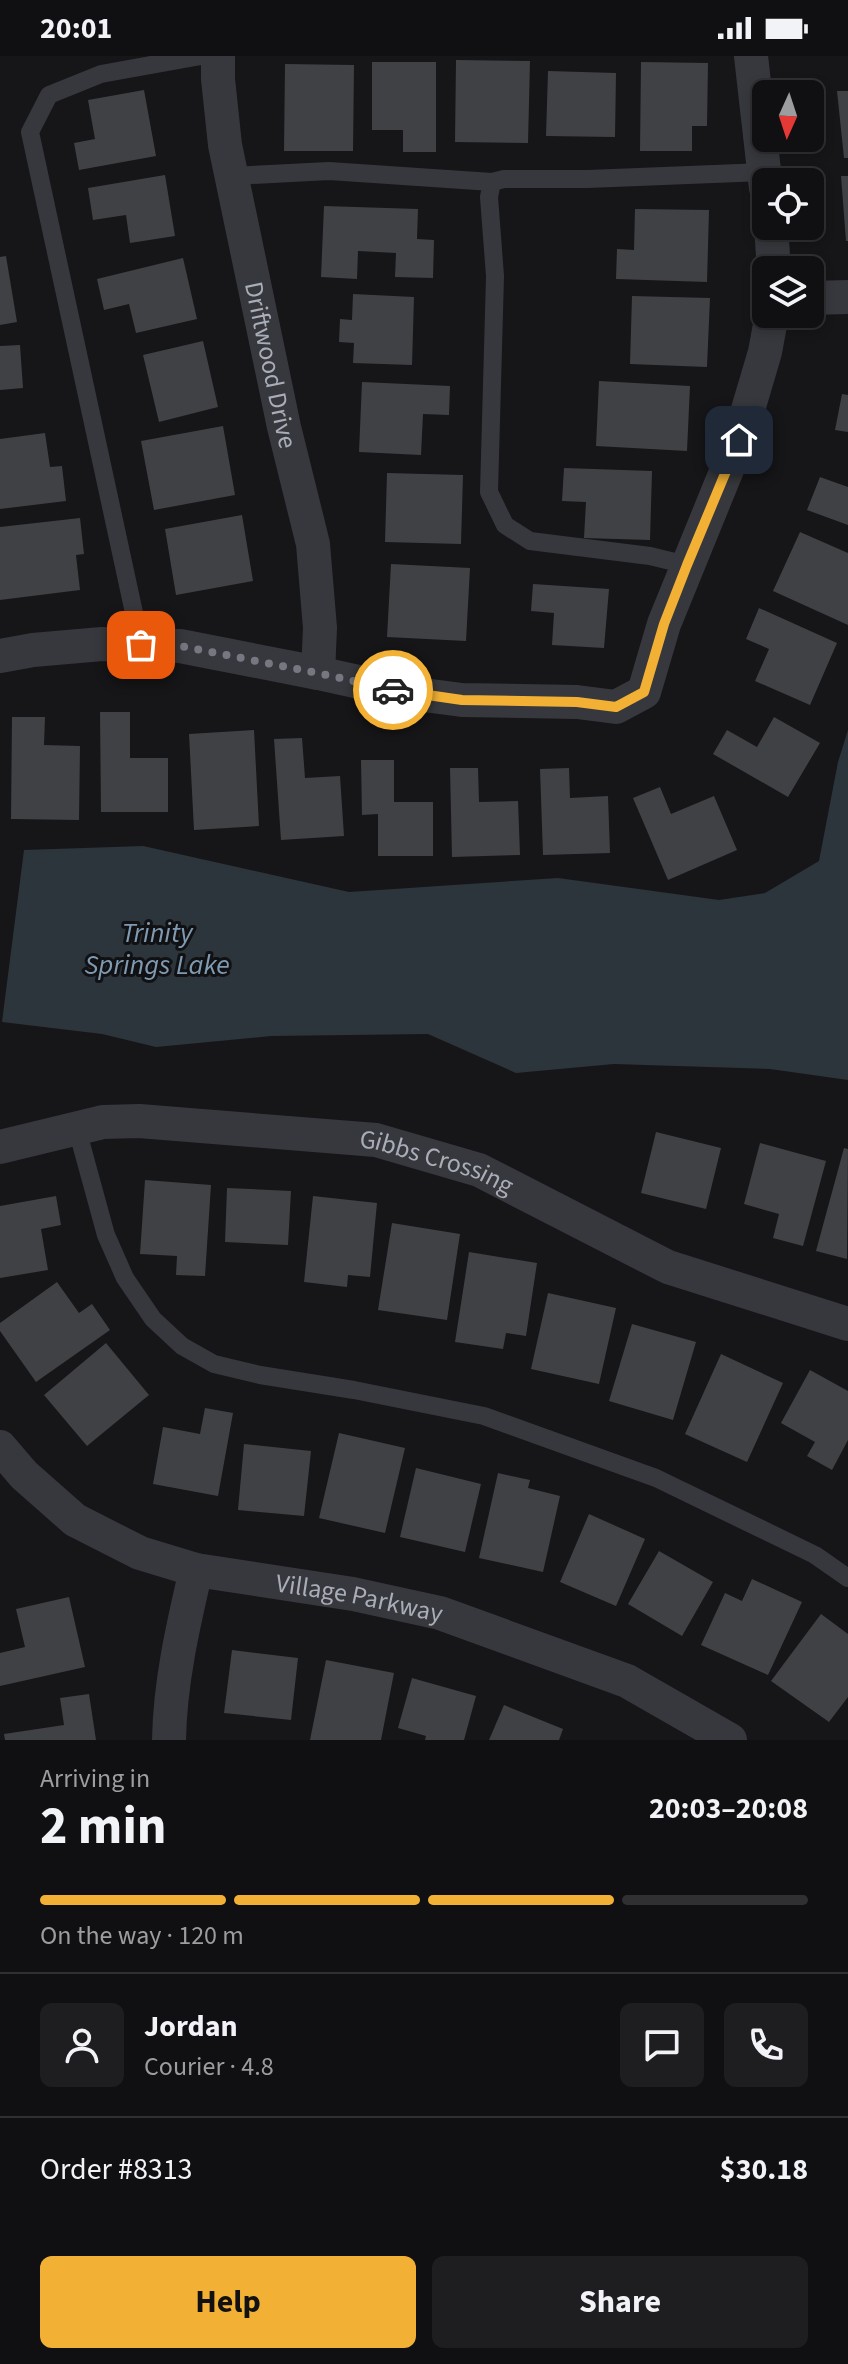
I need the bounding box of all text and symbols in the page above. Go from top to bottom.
text: 20:01 [40,7,112,50]
north arrow [752,80,824,152]
map controls [752,80,824,328]
button: locate [752,168,824,240]
button: layers [752,256,824,328]
street label: Driftwood Drive [235,278,307,452]
pin [705,406,773,474]
icon: home [717,418,761,462]
pin [107,611,175,679]
icon: bag [119,623,163,667]
courier [353,650,433,730]
icon: car [371,668,415,712]
water label: Trinity Springs Lake [84,913,230,985]
street label: Gibbs Crossing [359,1121,520,1204]
street label: Village Parkway [273,1564,446,1632]
text: Arriving in [40,1760,150,1797]
text: 20:03–20:08 [649,1787,808,1830]
text: 2 min [40,1790,167,1864]
text: On the way · 120 m [40,1917,244,1954]
button: person [40,2003,124,2087]
button: chat [620,2003,704,2087]
button: phone [724,2003,808,2087]
text: Jordan [144,2005,238,2048]
text: Courier · 4.8 [144,2048,274,2085]
text: Order #8313 [40,2148,193,2191]
text: $30.18 [720,2148,808,2191]
button: Help [40,2256,416,2348]
button: Share [432,2256,808,2348]

